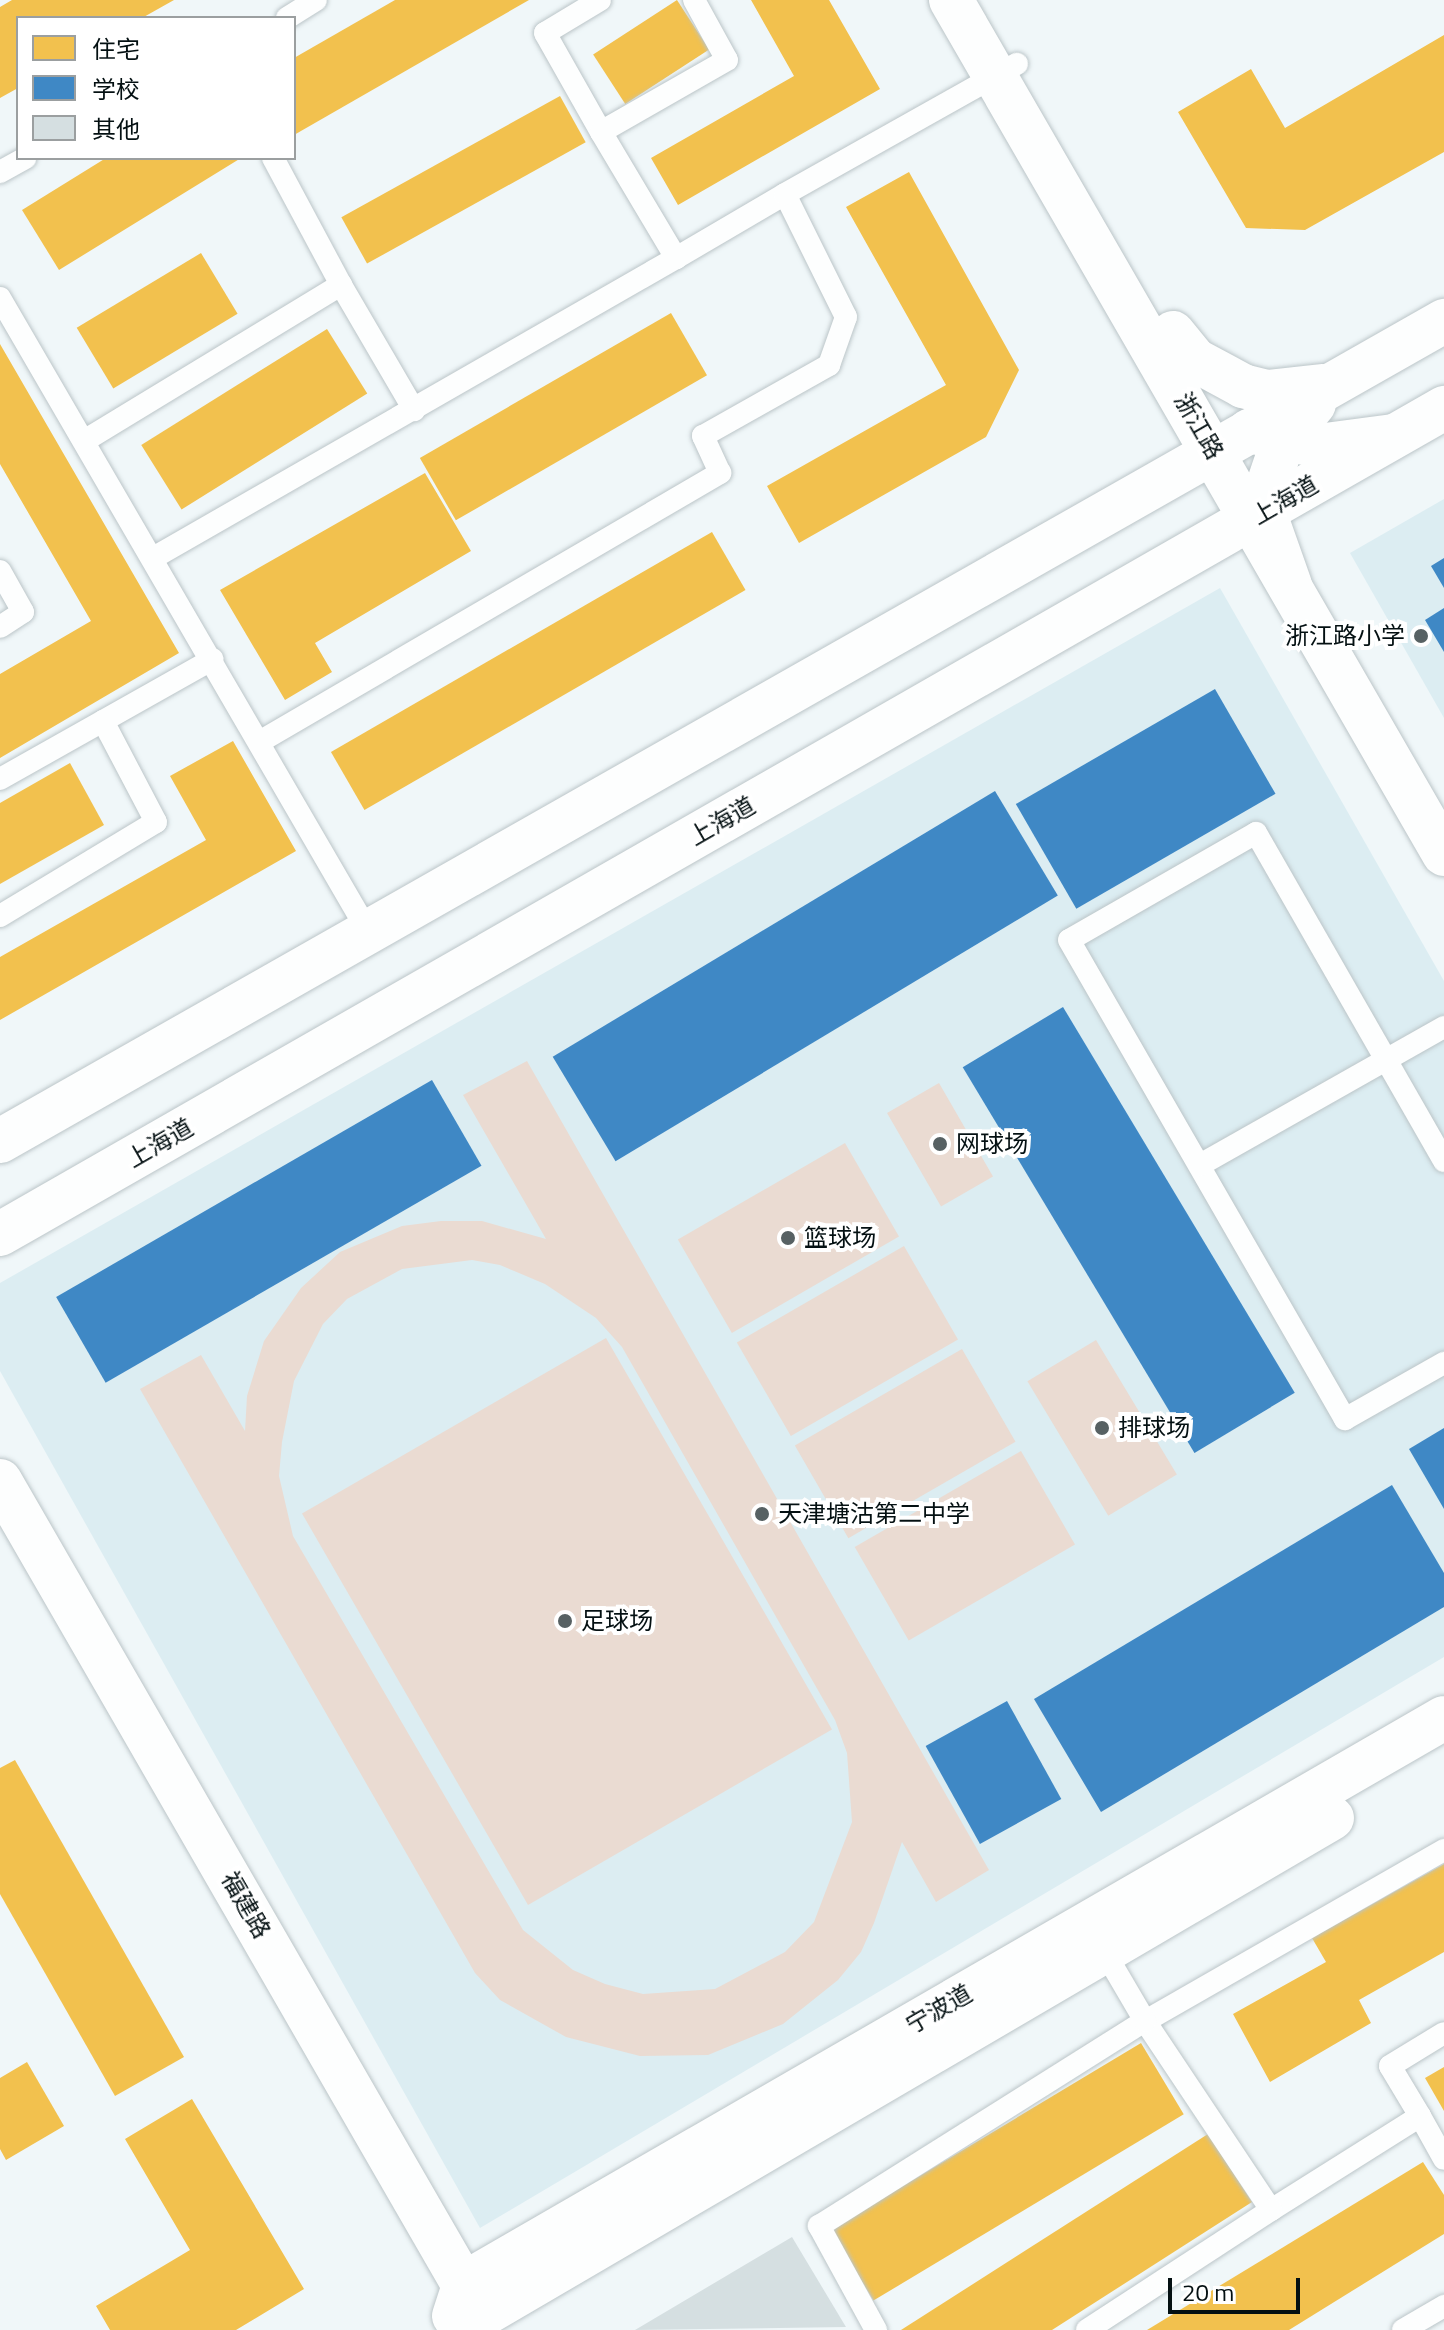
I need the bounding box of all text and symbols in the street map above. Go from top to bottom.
legend [16,16,296,160]
text: 住宅 [92,31,140,67]
text: 学校 [92,71,140,107]
text: 其他 [92,111,140,147]
street label: 浙江路 [1169,388,1229,464]
street label: 上海道 [1247,470,1323,530]
place label: 浙江路小学 [1285,622,1405,650]
marker: 浙江路小学 [1412,627,1430,645]
street label: 上海道 [684,791,760,851]
street label: 上海道 [122,1113,198,1173]
place label: 网球场 [956,1130,1028,1158]
marker: 网球场 [931,1135,949,1153]
place label: 篮球场 [804,1224,876,1252]
marker: 篮球场 [779,1229,797,1247]
place label: 排球场 [1118,1414,1190,1442]
marker: 排球场 [1093,1419,1111,1437]
place label: 天津塘沽第二中学 [778,1500,970,1528]
marker: 天津塘沽第二中学 [753,1505,771,1523]
place label: 足球场 [581,1607,653,1635]
marker: 足球场 [556,1612,574,1630]
street label: 福建路 [216,1867,276,1943]
street label: 宁波道 [901,1979,977,2039]
scale bar [1172,2262,1304,2312]
text: 20 m [1182,2274,1234,2310]

